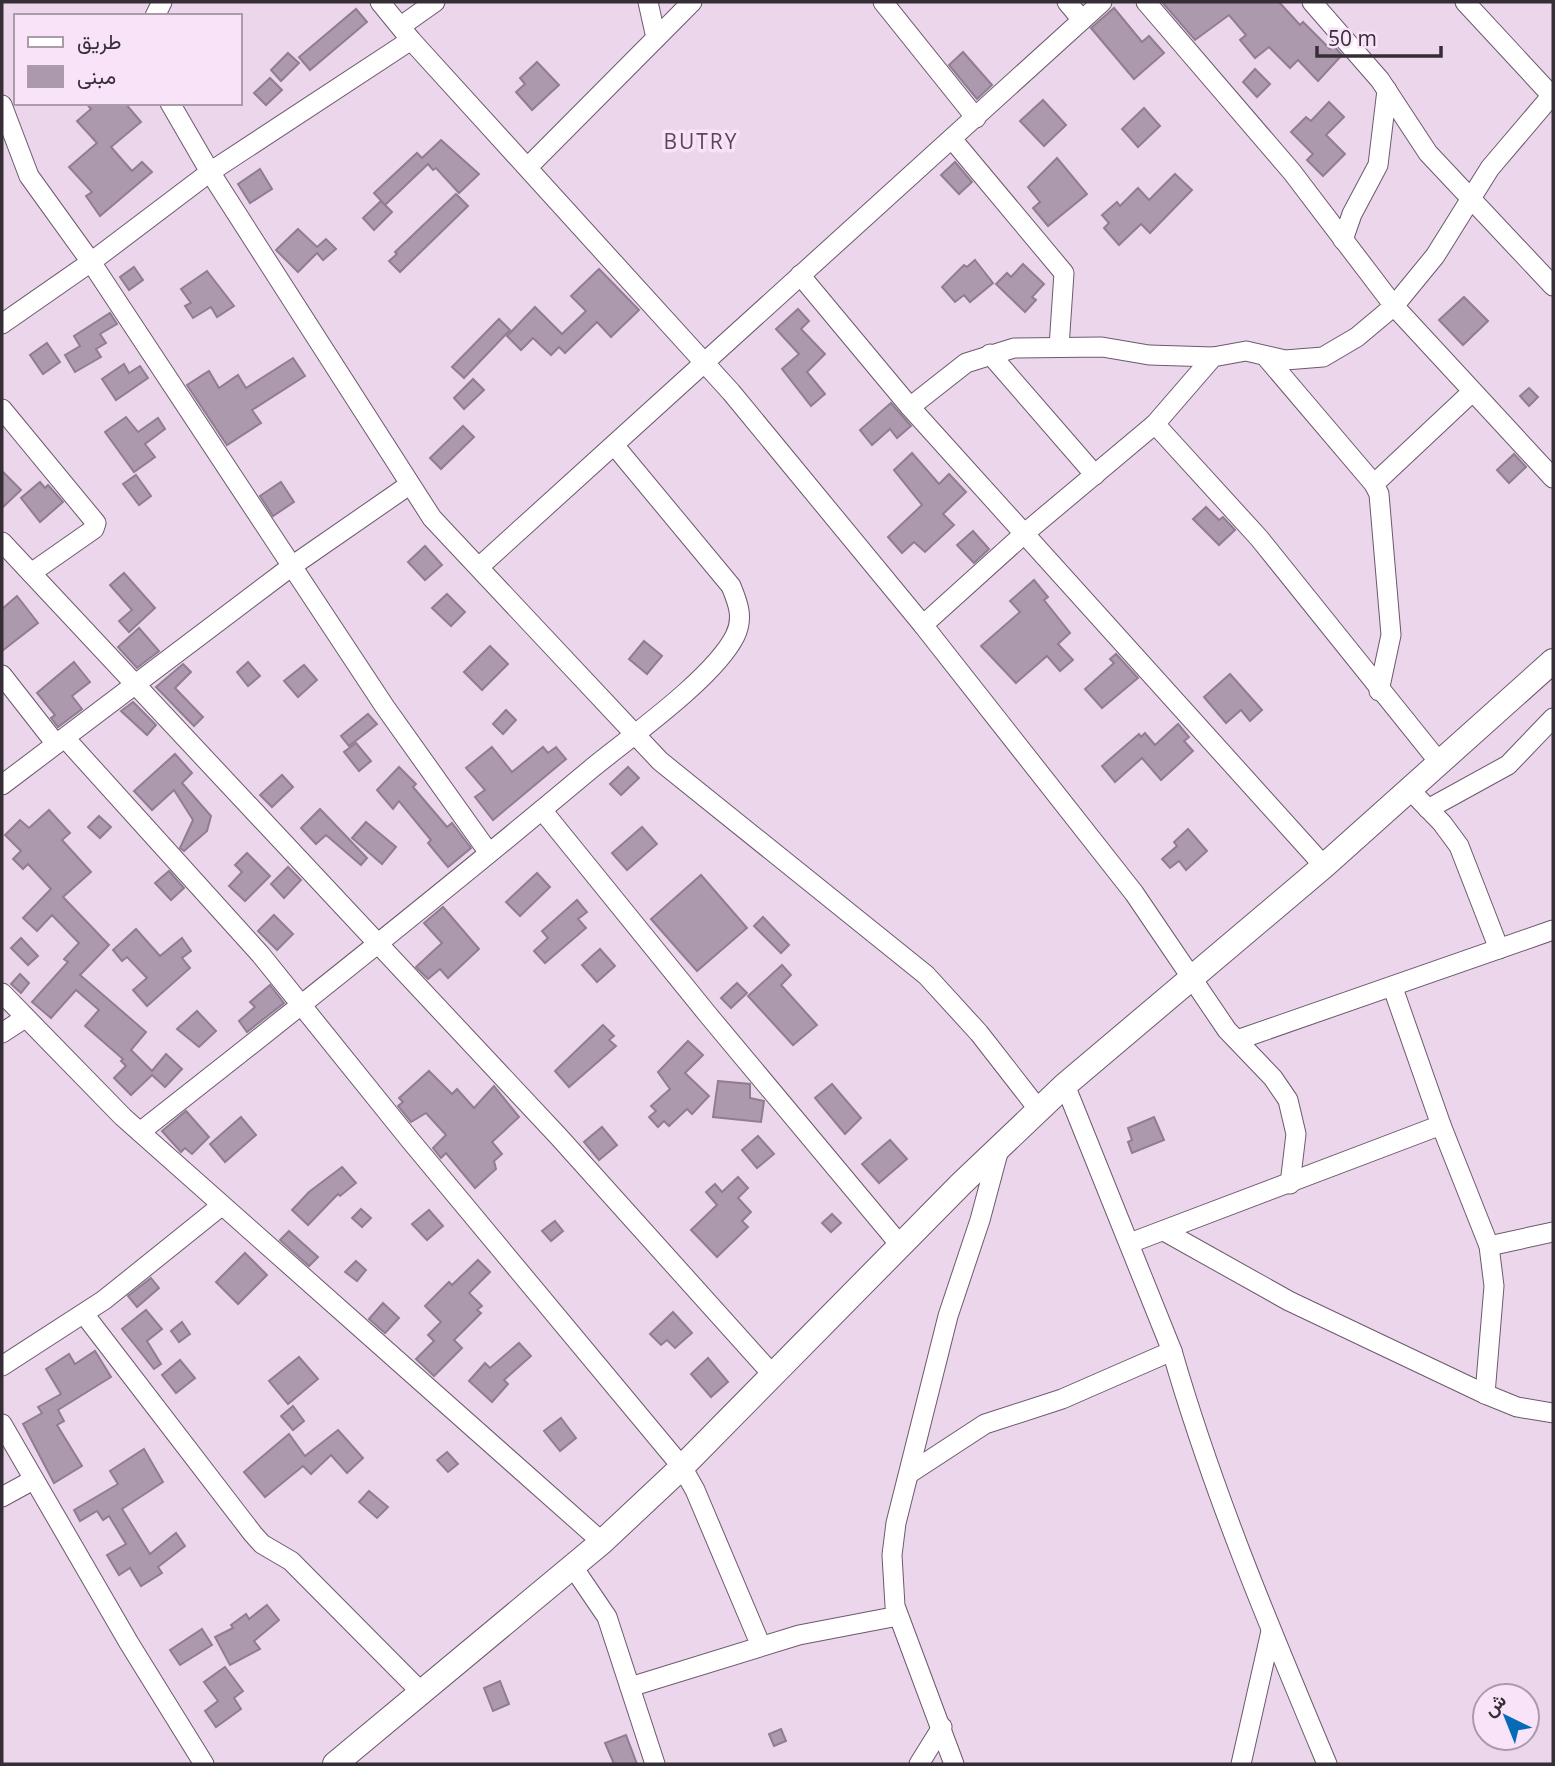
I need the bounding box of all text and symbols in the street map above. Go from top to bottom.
legend [14,14,242,105]
scale bar [1317,14,1441,58]
text: 50 m [1328,24,1377,52]
text: طريق [77,27,122,55]
text: مبنى [77,62,116,90]
district label: BUTRY [663,127,739,155]
north arrow [1471,1682,1541,1752]
text: ش [1477,1687,1512,1722]

